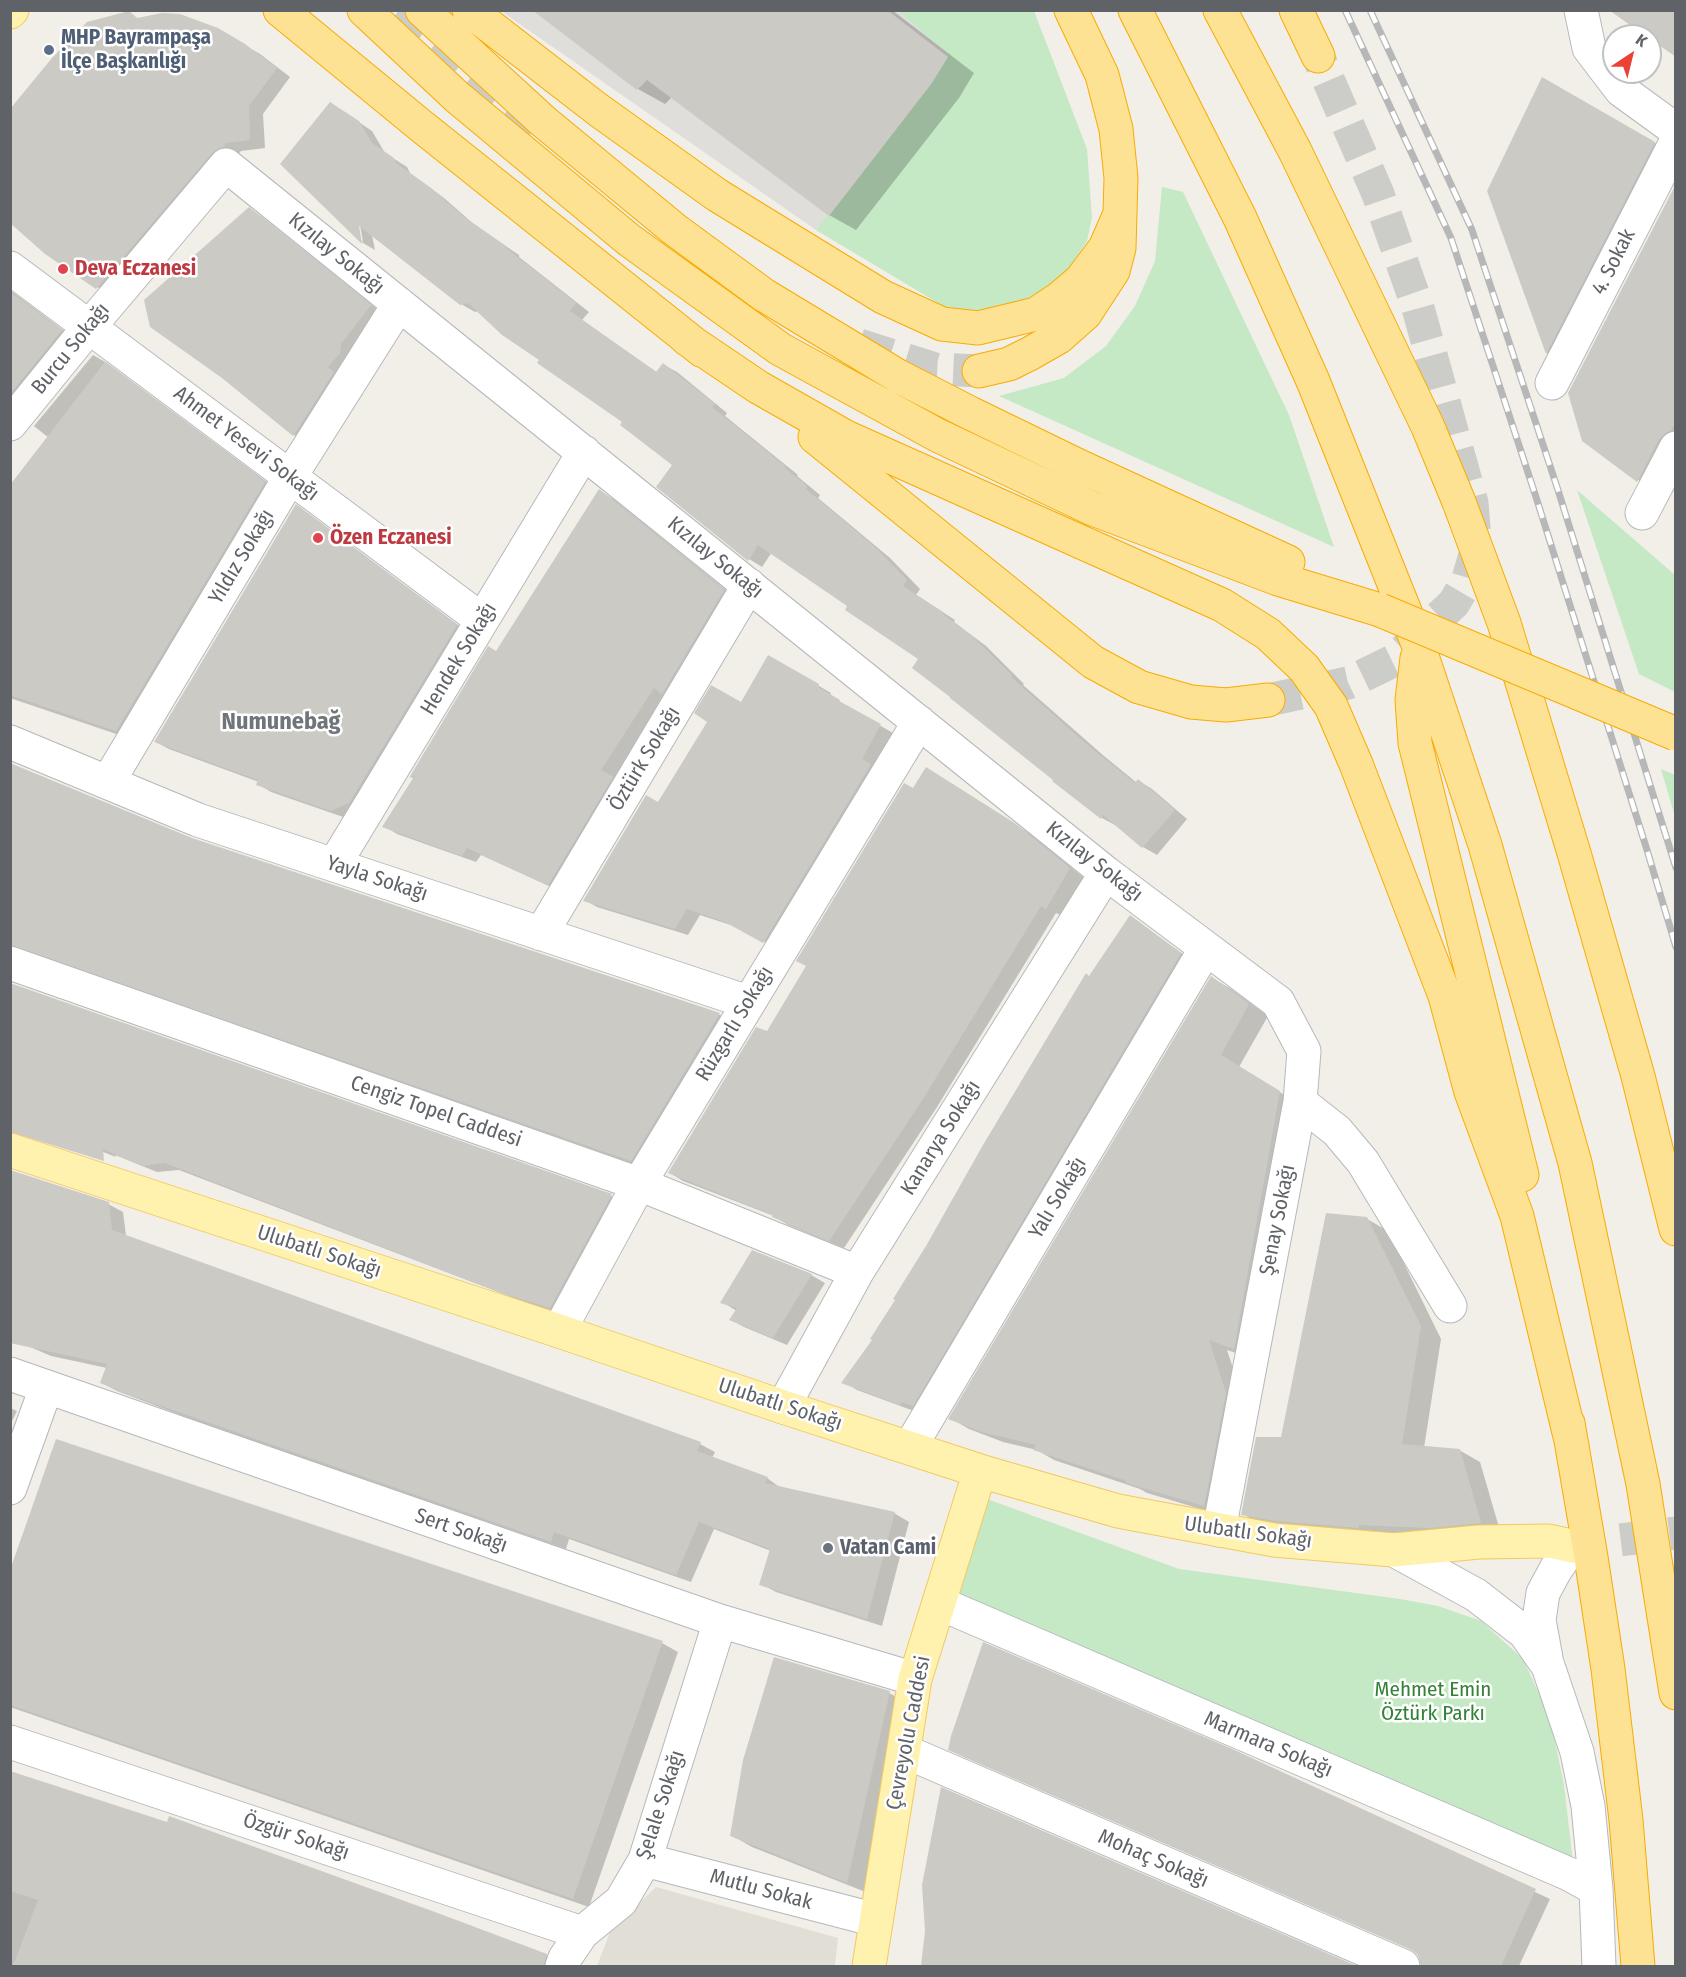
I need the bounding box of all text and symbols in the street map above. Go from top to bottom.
north arrow [1602,24,1662,84]
place label: MHP Bayrampaşa İlçe Başkanlığı [61,25,211,75]
text: K [1632,30,1651,51]
marker: MHP Bayrampaşa İlçe Başkanlığı [42,43,56,57]
street label: Kızılay Sokağı [283,208,389,300]
street label: 4. Sokak [1587,225,1641,299]
place label: Deva Eczanesi [75,256,196,282]
marker: Deva Eczanesi [56,262,70,276]
street label: Burcu Sokağı [27,298,115,400]
street label: Ahmet Yesevi Sokağı [169,381,323,507]
street label: Yıldız Sokağı [204,505,280,609]
street label: Kızılay Sokağı [662,512,768,604]
place label: Özen Eczanesi [330,525,452,551]
marker: Özen Eczanesi [311,531,325,545]
street label: Hendek Sokağı [416,598,502,720]
street label: Öztürk Sokağı [604,702,686,816]
district label: Numunebağ [222,708,340,736]
street label: Kızılay Sokağı [1041,816,1147,908]
street label: Yayla Sokağı [323,851,431,907]
street label: Rüzgarlı Sokağı [691,962,779,1086]
street label: Cengiz Topel Caddesi [347,1071,525,1153]
street label: Kanarya Sokağı [896,1076,986,1200]
street label: Yalı Sokağı [1024,1153,1092,1243]
street label: Şenay Sokağı [1255,1162,1301,1278]
street label: Ulubatlı Sokağı [254,1220,384,1284]
street label: Ulubatlı Sokağı [715,1373,845,1437]
street label: Sert Sokağı [411,1503,511,1559]
street label: Ulubatlı Sokağı [1182,1512,1314,1554]
place label: Vatan Cami [840,1535,936,1561]
marker: Vatan Cami [821,1541,835,1555]
street label: Çevreyolu Caddesi [882,1654,936,1812]
park label: Mehmet Emin Öztürk Parkı [1375,1677,1491,1727]
street label: Marmara Sokağı [1200,1707,1336,1783]
street label: Şelale Sokağı [632,1747,690,1863]
street label: Özgür Sokağı [240,1808,352,1866]
street label: Mohaç Sokağı [1094,1824,1212,1894]
street label: Mutlu Sokak [707,1864,815,1916]

